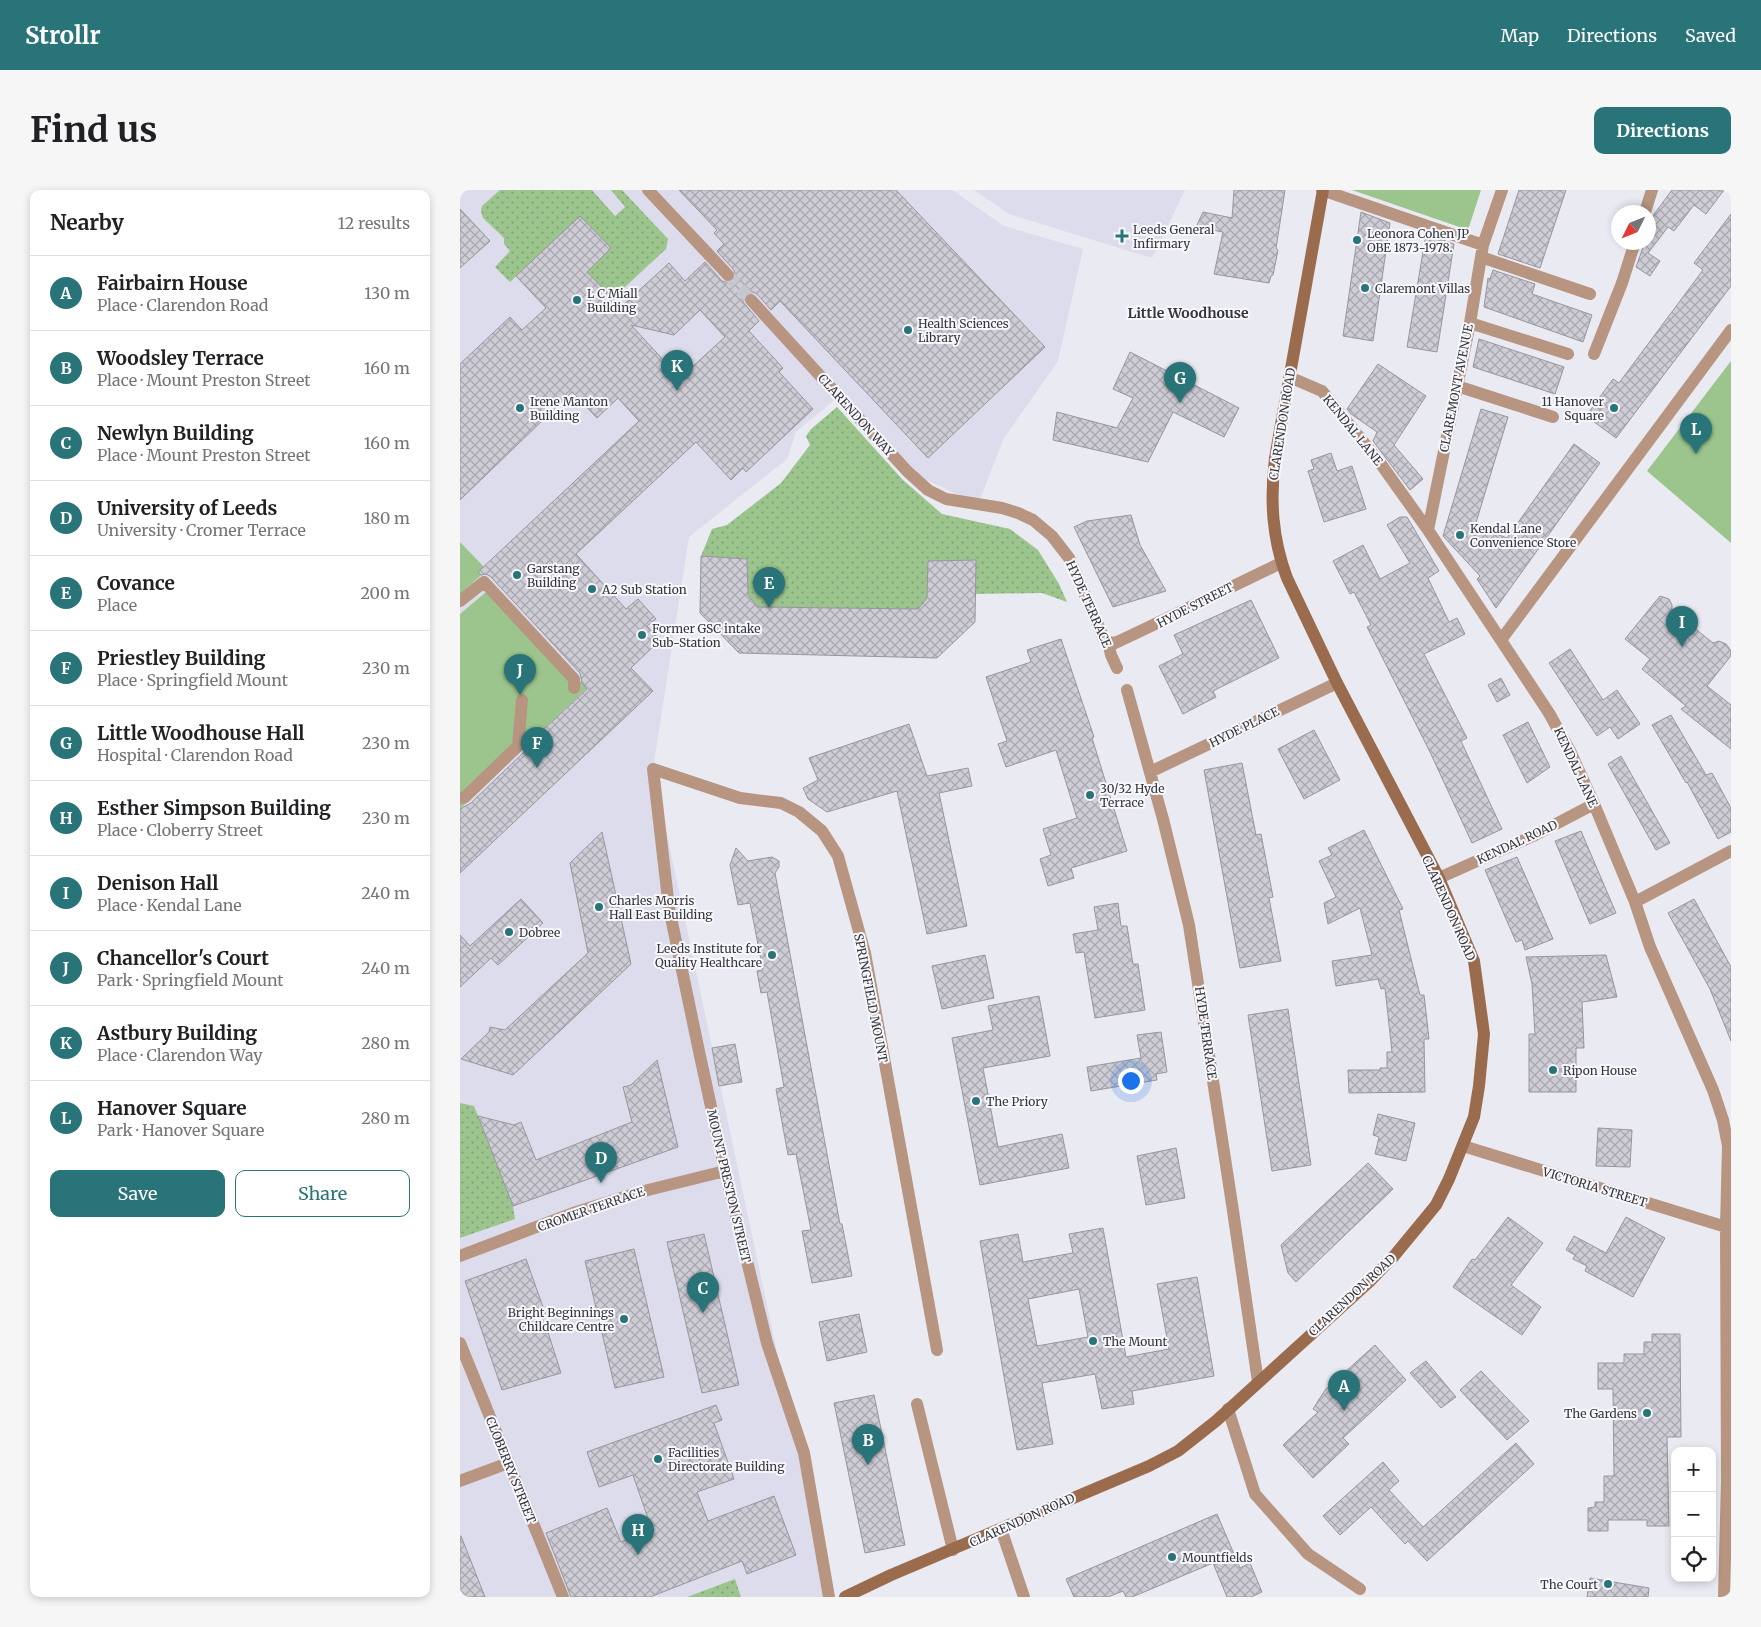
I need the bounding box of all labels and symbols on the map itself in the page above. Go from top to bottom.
north arrow [1611,205,1656,250]
place label: Leeds General Infirmary [1133,222,1215,251]
place label: Leonora Cohen JP OBE 1873-1978. [1367,226,1469,255]
marker: Leeds General Infirmary [1115,229,1129,243]
marker: Leonora Cohen JP OBE 1873-1978. [1351,234,1363,246]
place label: Claremont Villas [1375,281,1470,296]
marker: Claremont Villas [1359,282,1371,294]
place label: L C Miall Building [587,286,638,315]
marker: L C Miall Building [571,294,583,306]
district label: Little Woodhouse [1127,304,1249,322]
place label: Health Sciences Library [918,316,1009,345]
street label: CLAREMONT AVENUE [1436,322,1476,453]
marker: Health Sciences Library [902,324,914,336]
pin: K [661,350,693,391]
pin: G [1164,362,1196,403]
street label: CLARENDON ROAD [1266,367,1298,481]
street label: CLARENDON WAY [815,371,897,460]
street label: KENDAL LANE [1320,392,1386,469]
place label: Irene Manton Building [530,394,608,423]
place label: 11 Hanover Square [1541,394,1605,423]
marker: Irene Manton Building [514,402,526,414]
marker: 11 Hanover Square [1608,402,1620,414]
pin: L [1680,413,1712,454]
place label: Kendal Lane Convenience Store [1470,521,1576,550]
marker: Kendal Lane Convenience Store [1454,529,1466,541]
street label: HYDE TERRACE [1063,558,1115,650]
place label: Garstang Building [527,561,580,590]
pin: E [753,567,785,608]
marker: Garstang Building [511,569,523,581]
street label: HYDE STREET [1154,579,1236,631]
place label: A2 Sub Station [601,582,687,597]
marker: A2 Sub Station [586,583,598,595]
pin: I [1666,606,1698,647]
place label: Former GSC intake Sub-Station [652,621,760,650]
marker: Former GSC intake Sub-Station [636,629,648,641]
pin: J [504,654,536,695]
street label: HYDE PLACE [1207,703,1282,750]
street label: KENDAL LANE [1551,725,1601,810]
pin: F [521,727,553,768]
place label: 30/32 Hyde Terrace [1100,781,1164,810]
marker: 30/32 Hyde Terrace [1084,789,1096,801]
street label: KENDAL ROAD [1474,817,1560,867]
street label: CLARENDON ROAD [1419,853,1479,963]
place label: Charles Morris Hall East Building [609,893,713,922]
marker: Charles Morris Hall East Building [593,901,605,913]
place label: Dobree [519,925,560,940]
marker: Dobree [503,926,515,938]
street label: SPRINGFIELD MOUNT [851,932,891,1064]
place label: Leeds Institute for Quality Healthcare [655,941,763,970]
marker: Leeds Institute for Quality Healthcare [766,949,778,961]
street label: HYDE TERRACE [1192,986,1220,1081]
place label: Ripon House [1563,1063,1637,1078]
marker: Ripon House [1547,1064,1559,1076]
your location [1118,1068,1144,1094]
place label: The Priory [986,1094,1048,1109]
marker: The Priory [970,1095,982,1107]
street label: MOUNT PRESTON STREET [704,1108,754,1265]
pin: D [585,1142,617,1183]
street label: VICTORIA STREET [1540,1164,1650,1210]
street label: CROMER TERRACE [536,1184,647,1234]
street label: CLARENDON ROAD [1305,1251,1399,1339]
pin: C [687,1272,719,1313]
place label: Bright Beginnings Childcare Centre [508,1305,614,1334]
marker: Bright Beginnings Childcare Centre [618,1313,630,1325]
place label: The Mount [1103,1334,1167,1349]
marker: The Mount [1087,1335,1099,1347]
pin: A [1328,1370,1360,1411]
place label: The Gardens [1564,1406,1637,1421]
marker: The Gardens [1641,1407,1653,1419]
street label: CLOBERRY STREET [483,1415,539,1526]
pin: B [852,1424,884,1465]
place label: Facilities Directorate Building [668,1445,785,1474]
marker: Facilities Directorate Building [652,1453,664,1465]
street label: CLARENDON ROAD [967,1490,1077,1550]
pin: H [622,1514,654,1555]
place label: Mountfields [1182,1550,1253,1565]
marker: Mountfields [1166,1551,1178,1563]
place label: The Court [1540,1577,1598,1592]
marker: The Court [1602,1578,1614,1590]

